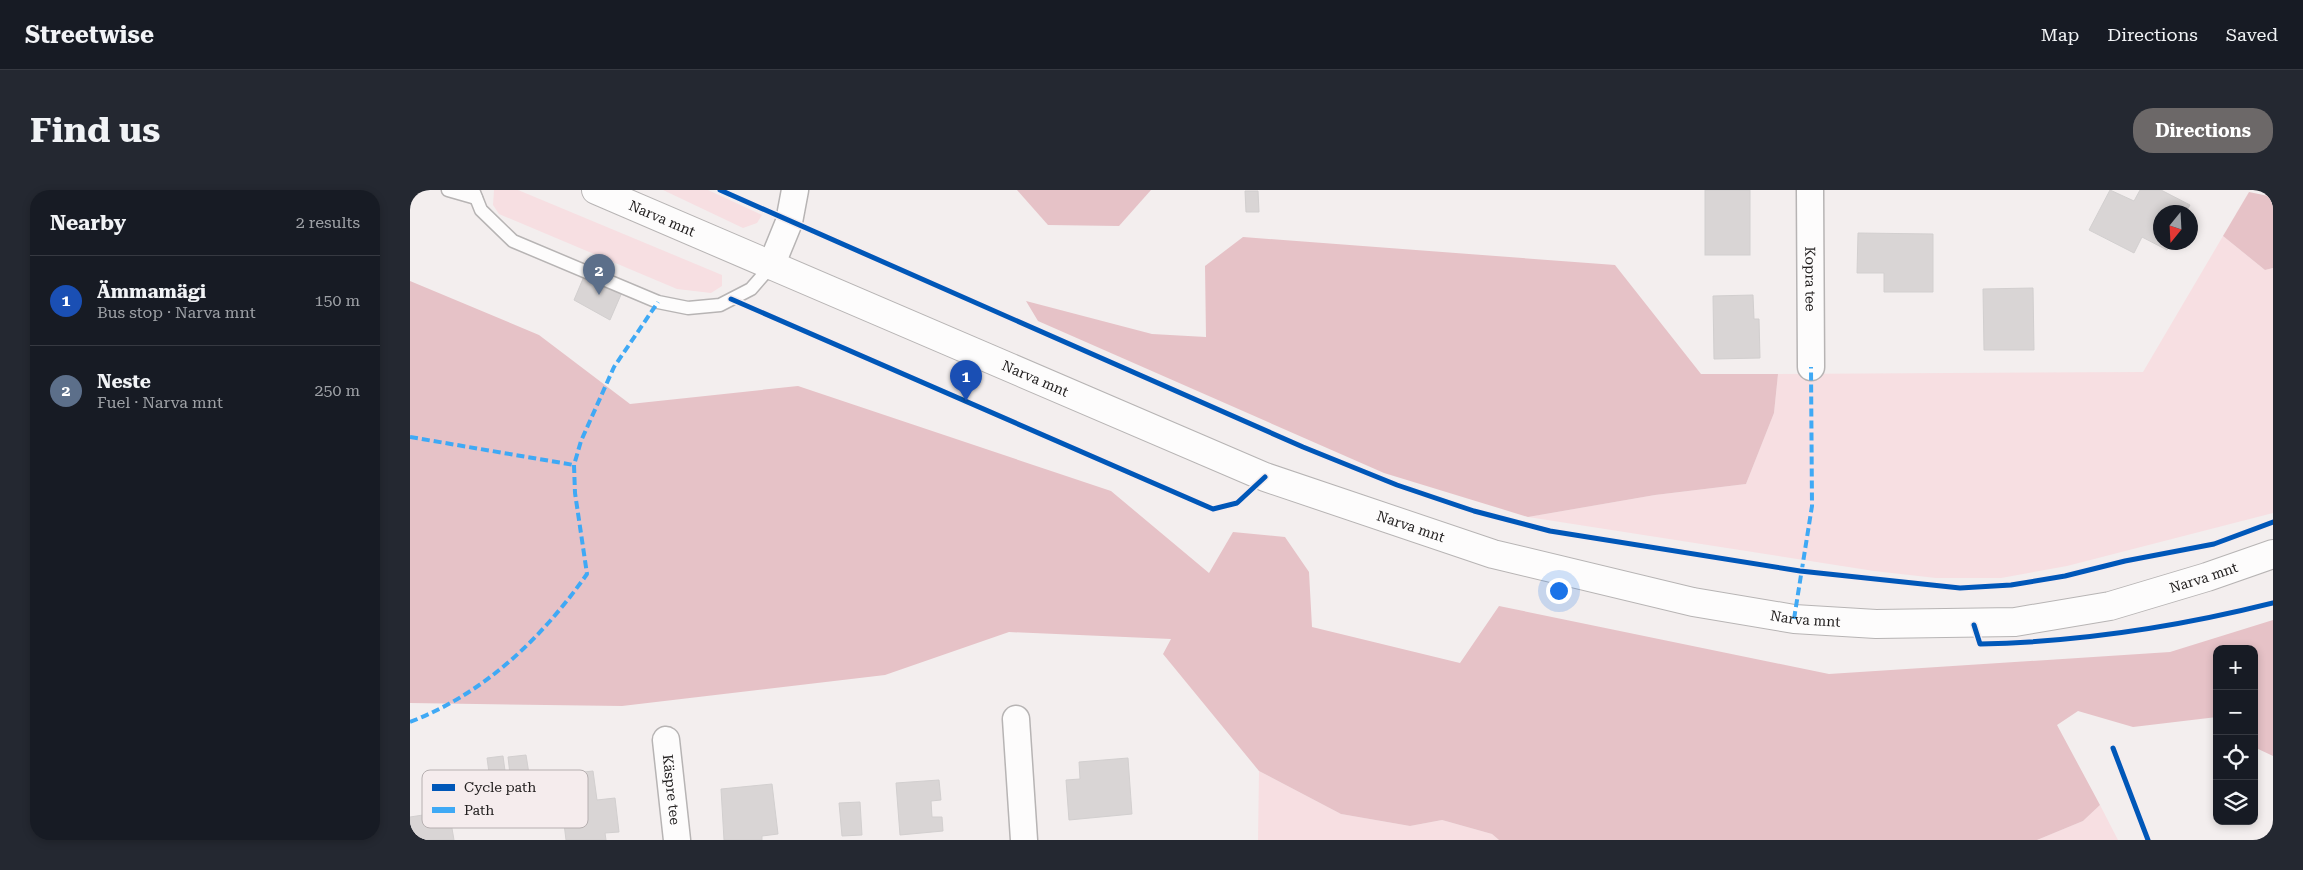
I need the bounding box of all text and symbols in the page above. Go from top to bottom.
text: Streetwise [25,21,154,49]
text: Map [2041,24,2079,45]
text: Directions [2107,24,2198,45]
text: Saved [2226,24,2278,45]
button: Directions [2133,108,2273,153]
text: Find us [30,110,160,151]
street label: Narva mnt [627,197,698,240]
north arrow [2153,205,2198,250]
text: Nearby [50,211,126,235]
text: 2 results [296,213,360,232]
street label: Kopra tee [1802,246,1819,312]
pin: 2 [583,254,615,295]
text: Ämmamägi [97,280,206,303]
text: 1 [62,291,70,310]
text: 150 m [314,291,360,310]
text: Bus stop · Narva mnt [97,303,256,322]
street label: Narva mnt [1000,357,1071,400]
pin: 1 [950,360,982,401]
text: Neste [97,370,151,393]
text: 2 [62,381,70,400]
text: 250 m [314,381,360,400]
text: Fuel · Narva mnt [97,393,223,412]
street label: Narva mnt [1375,507,1447,545]
street label: Narva mnt [2168,559,2240,596]
your location [1546,578,1572,604]
street label: Narva mnt [1769,607,1841,630]
map controls [2213,645,2258,825]
button: + [2213,645,2258,690]
button: − [2213,690,2258,735]
button: locate [2213,735,2258,780]
street label: Käspre tee [660,754,683,826]
legend [422,770,588,828]
text: Cycle path [464,779,536,795]
button: layers [2213,780,2258,825]
text: Path [464,802,494,818]

